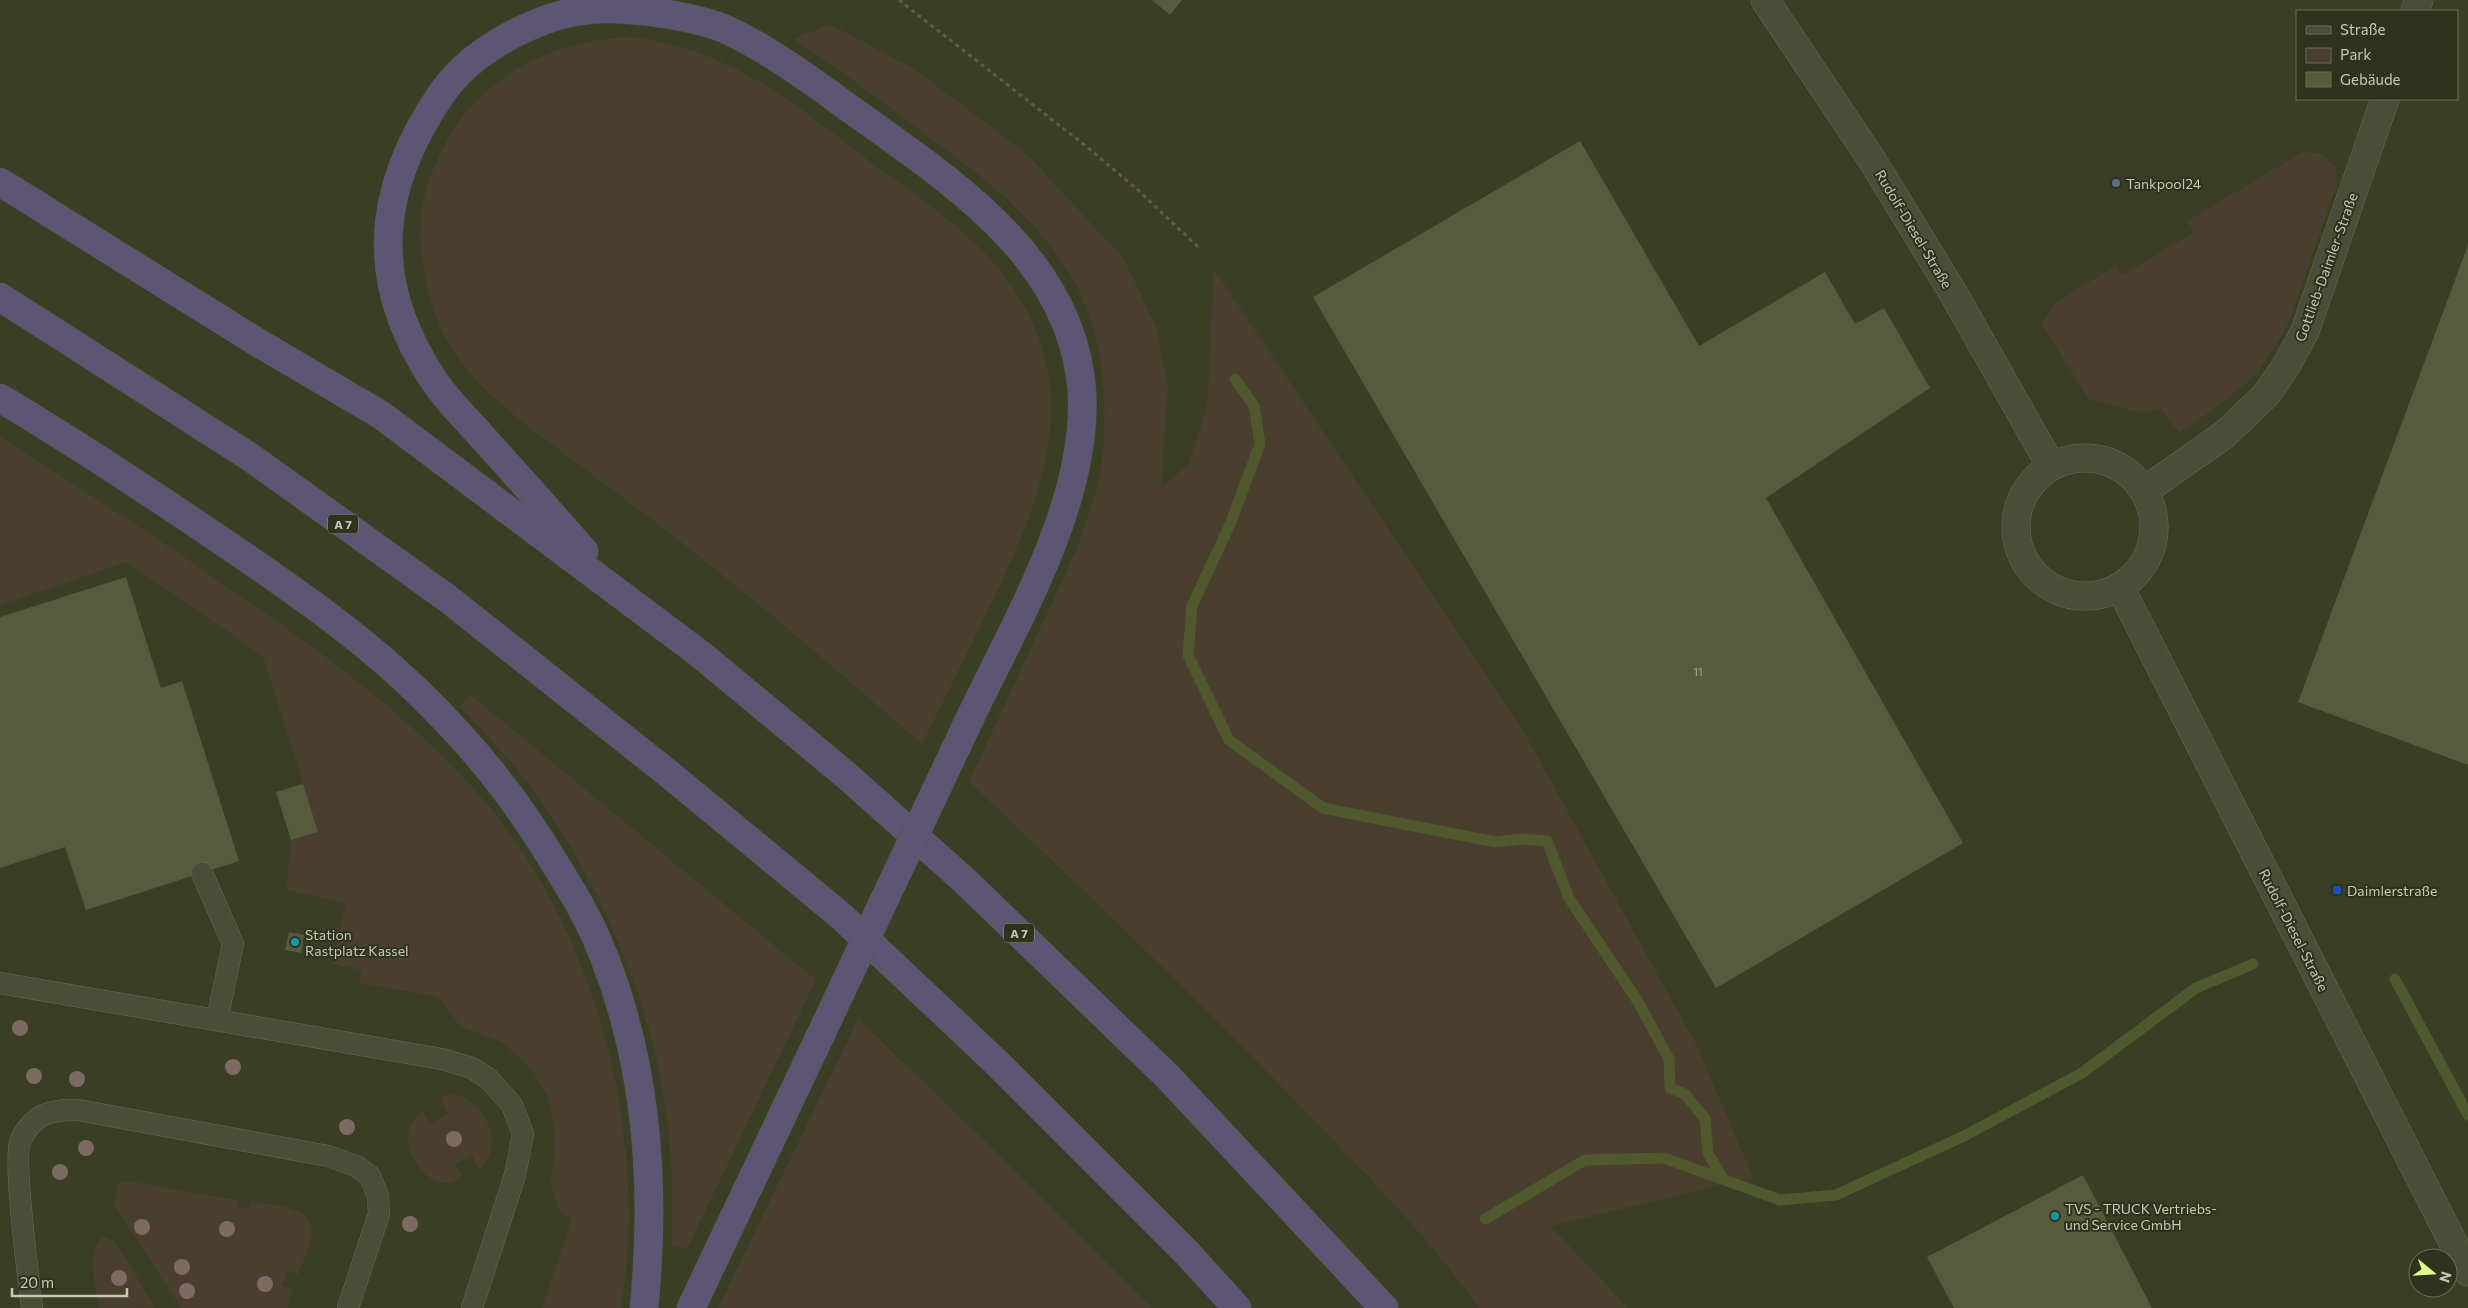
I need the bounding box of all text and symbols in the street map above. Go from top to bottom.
legend [2296,10,2458,100]
text: Straße [2340,20,2386,38]
text: Park [2340,45,2371,63]
text: Gebäude [2340,70,2401,88]
street label: Rudolf-Diesel-Straße [1872,167,1956,291]
place label: Tankpool24 [2126,175,2202,192]
marker: Tankpool24 [2110,177,2122,189]
street label: Gottlieb-Daimler-Straße [2291,190,2361,344]
road number: A 7 [328,514,358,534]
house number: 11 [1693,665,1703,678]
street label: Rudolf-Diesel-Straße [2256,866,2332,994]
place label: Daimlerstraße [2347,882,2437,899]
marker: Daimlerstraße [2331,884,2343,896]
road number: A 7 [1004,924,1034,942]
place label: Station Rastplatz Kassel [305,926,409,959]
marker: Station Rastplatz Kassel [289,936,301,948]
place label: TVS - TRUCK Vertriebs- und Service GmbH [2065,1200,2217,1233]
marker: TVS - TRUCK Vertriebs- und Service GmbH [2049,1210,2061,1222]
north arrow [2408,1248,2458,1298]
scale bar [12,1266,128,1298]
text: N [2436,1270,2456,1285]
text: 20 m [20,1273,54,1291]

